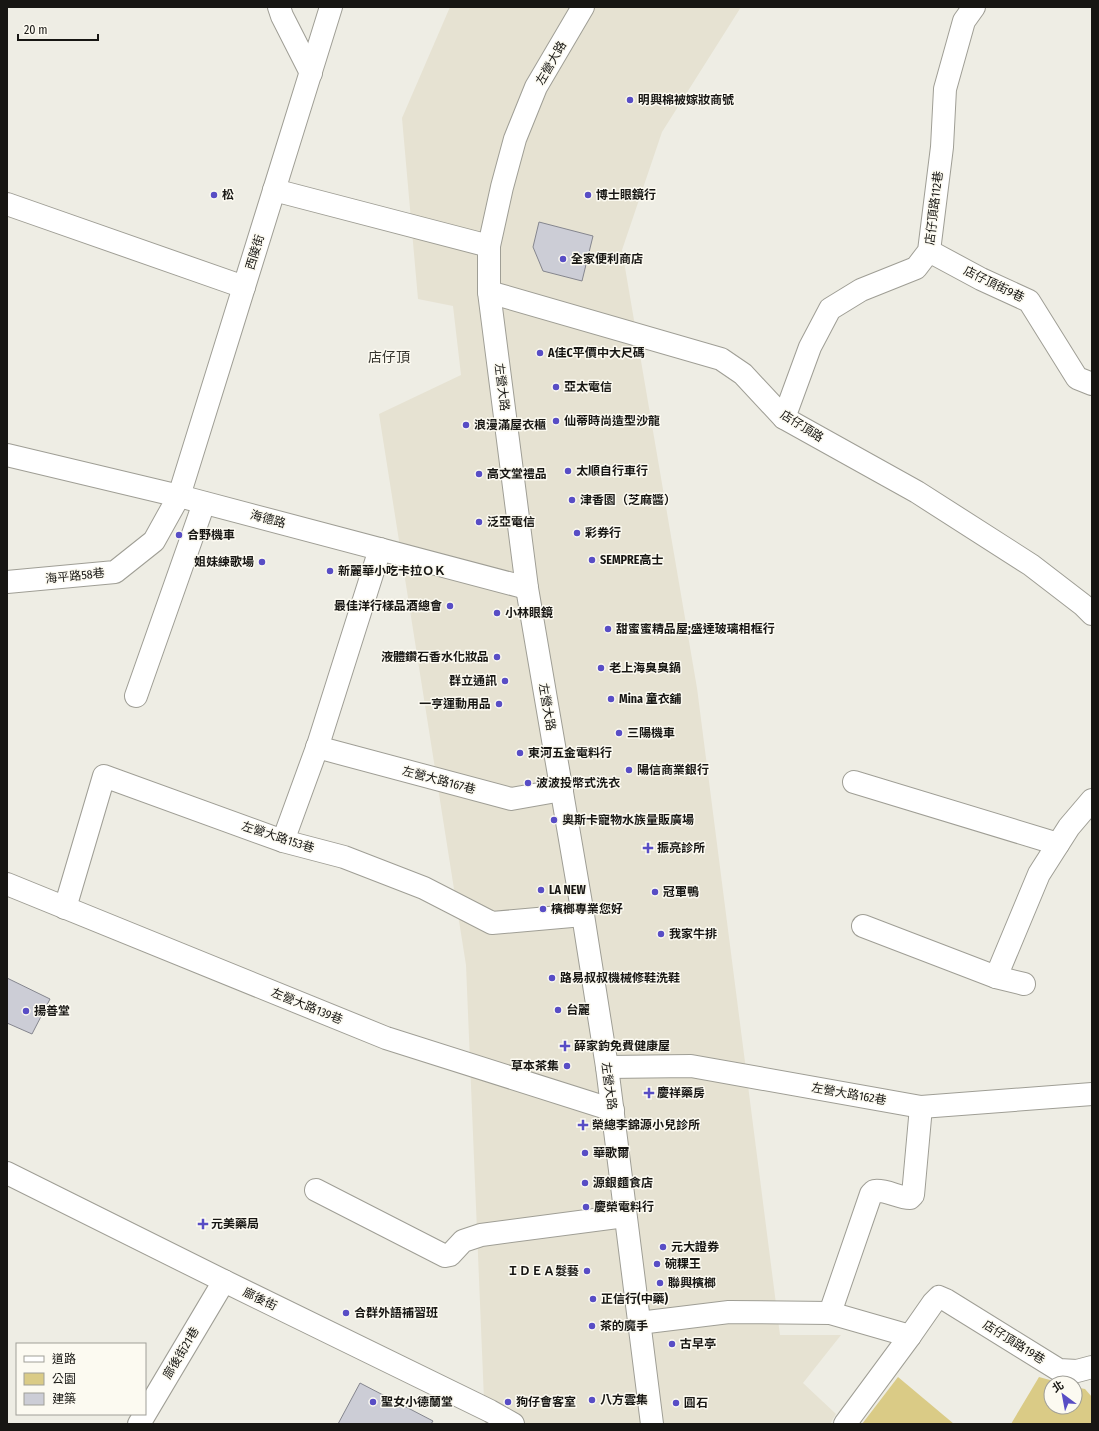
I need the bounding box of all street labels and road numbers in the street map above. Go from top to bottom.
street label: 左營大路 [533,39,569,87]
street label: 店仔頂路112巷 [923,170,945,246]
street label: 西陵街 [243,233,267,271]
street label: 店仔頂街9巷 [961,263,1027,305]
street label: 左營大路 [492,362,512,412]
street label: 店仔頂路 [778,407,826,445]
street label: 海德路 [249,508,287,530]
street label: 海平路58巷 [45,566,105,586]
street label: 左營大路 [536,682,558,732]
street label: 左營大路167巷 [401,763,477,797]
street label: 左營大路153巷 [240,819,316,855]
street label: 左營大路139巷 [269,985,345,1027]
street label: 左營大路 [599,1061,619,1111]
street label: 左營大路162巷 [810,1081,888,1107]
street label: 廍後街 [241,1285,279,1313]
street label: 店仔頂路19巷 [980,1317,1048,1367]
street label: 廍後街21巷 [160,1325,202,1381]

